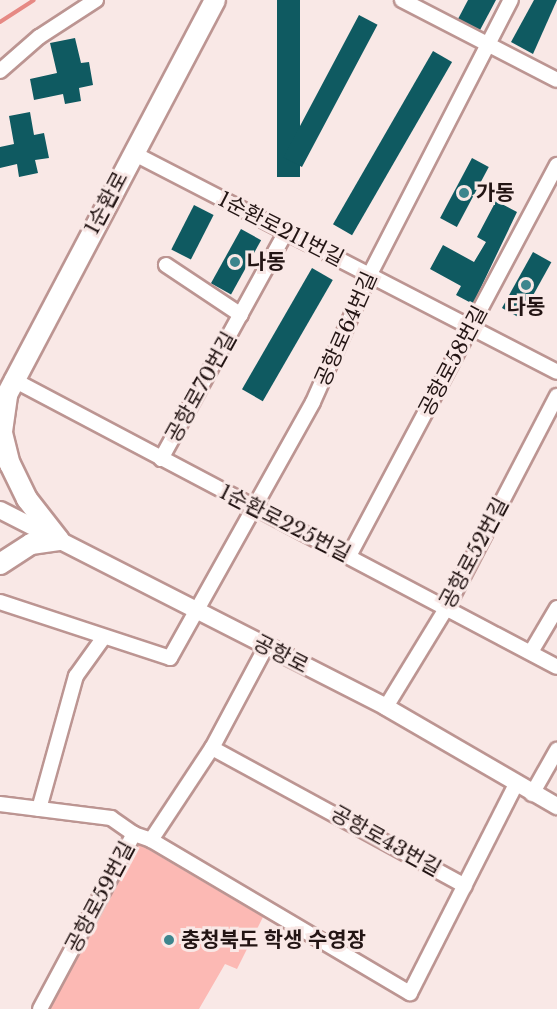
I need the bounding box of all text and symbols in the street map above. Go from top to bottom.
street label: 1순환로 [79,167,133,239]
place label: 가동 [476,180,515,206]
marker: 가동 [457,186,471,200]
street label: 1순환로211번길 [214,187,348,271]
place label: 나동 [247,249,286,275]
marker: 나동 [228,255,242,269]
street label: 공항로64번길 [310,268,382,390]
marker: 다동 [519,278,533,292]
place label: 다동 [507,294,545,320]
street label: 공항로58번길 [413,302,493,420]
street label: 공항로70번길 [160,327,242,447]
street label: 1순환로225번길 [215,479,355,567]
street label: 공항로52번길 [434,493,514,613]
street label: 공항로 [249,630,313,678]
street label: 공항로43번길 [327,800,445,882]
street label: 공항로59번길 [60,837,140,957]
place label: 충청북도 학생 수영장 [181,927,366,953]
marker: 충청북도 학생 수영장 [162,933,176,947]

